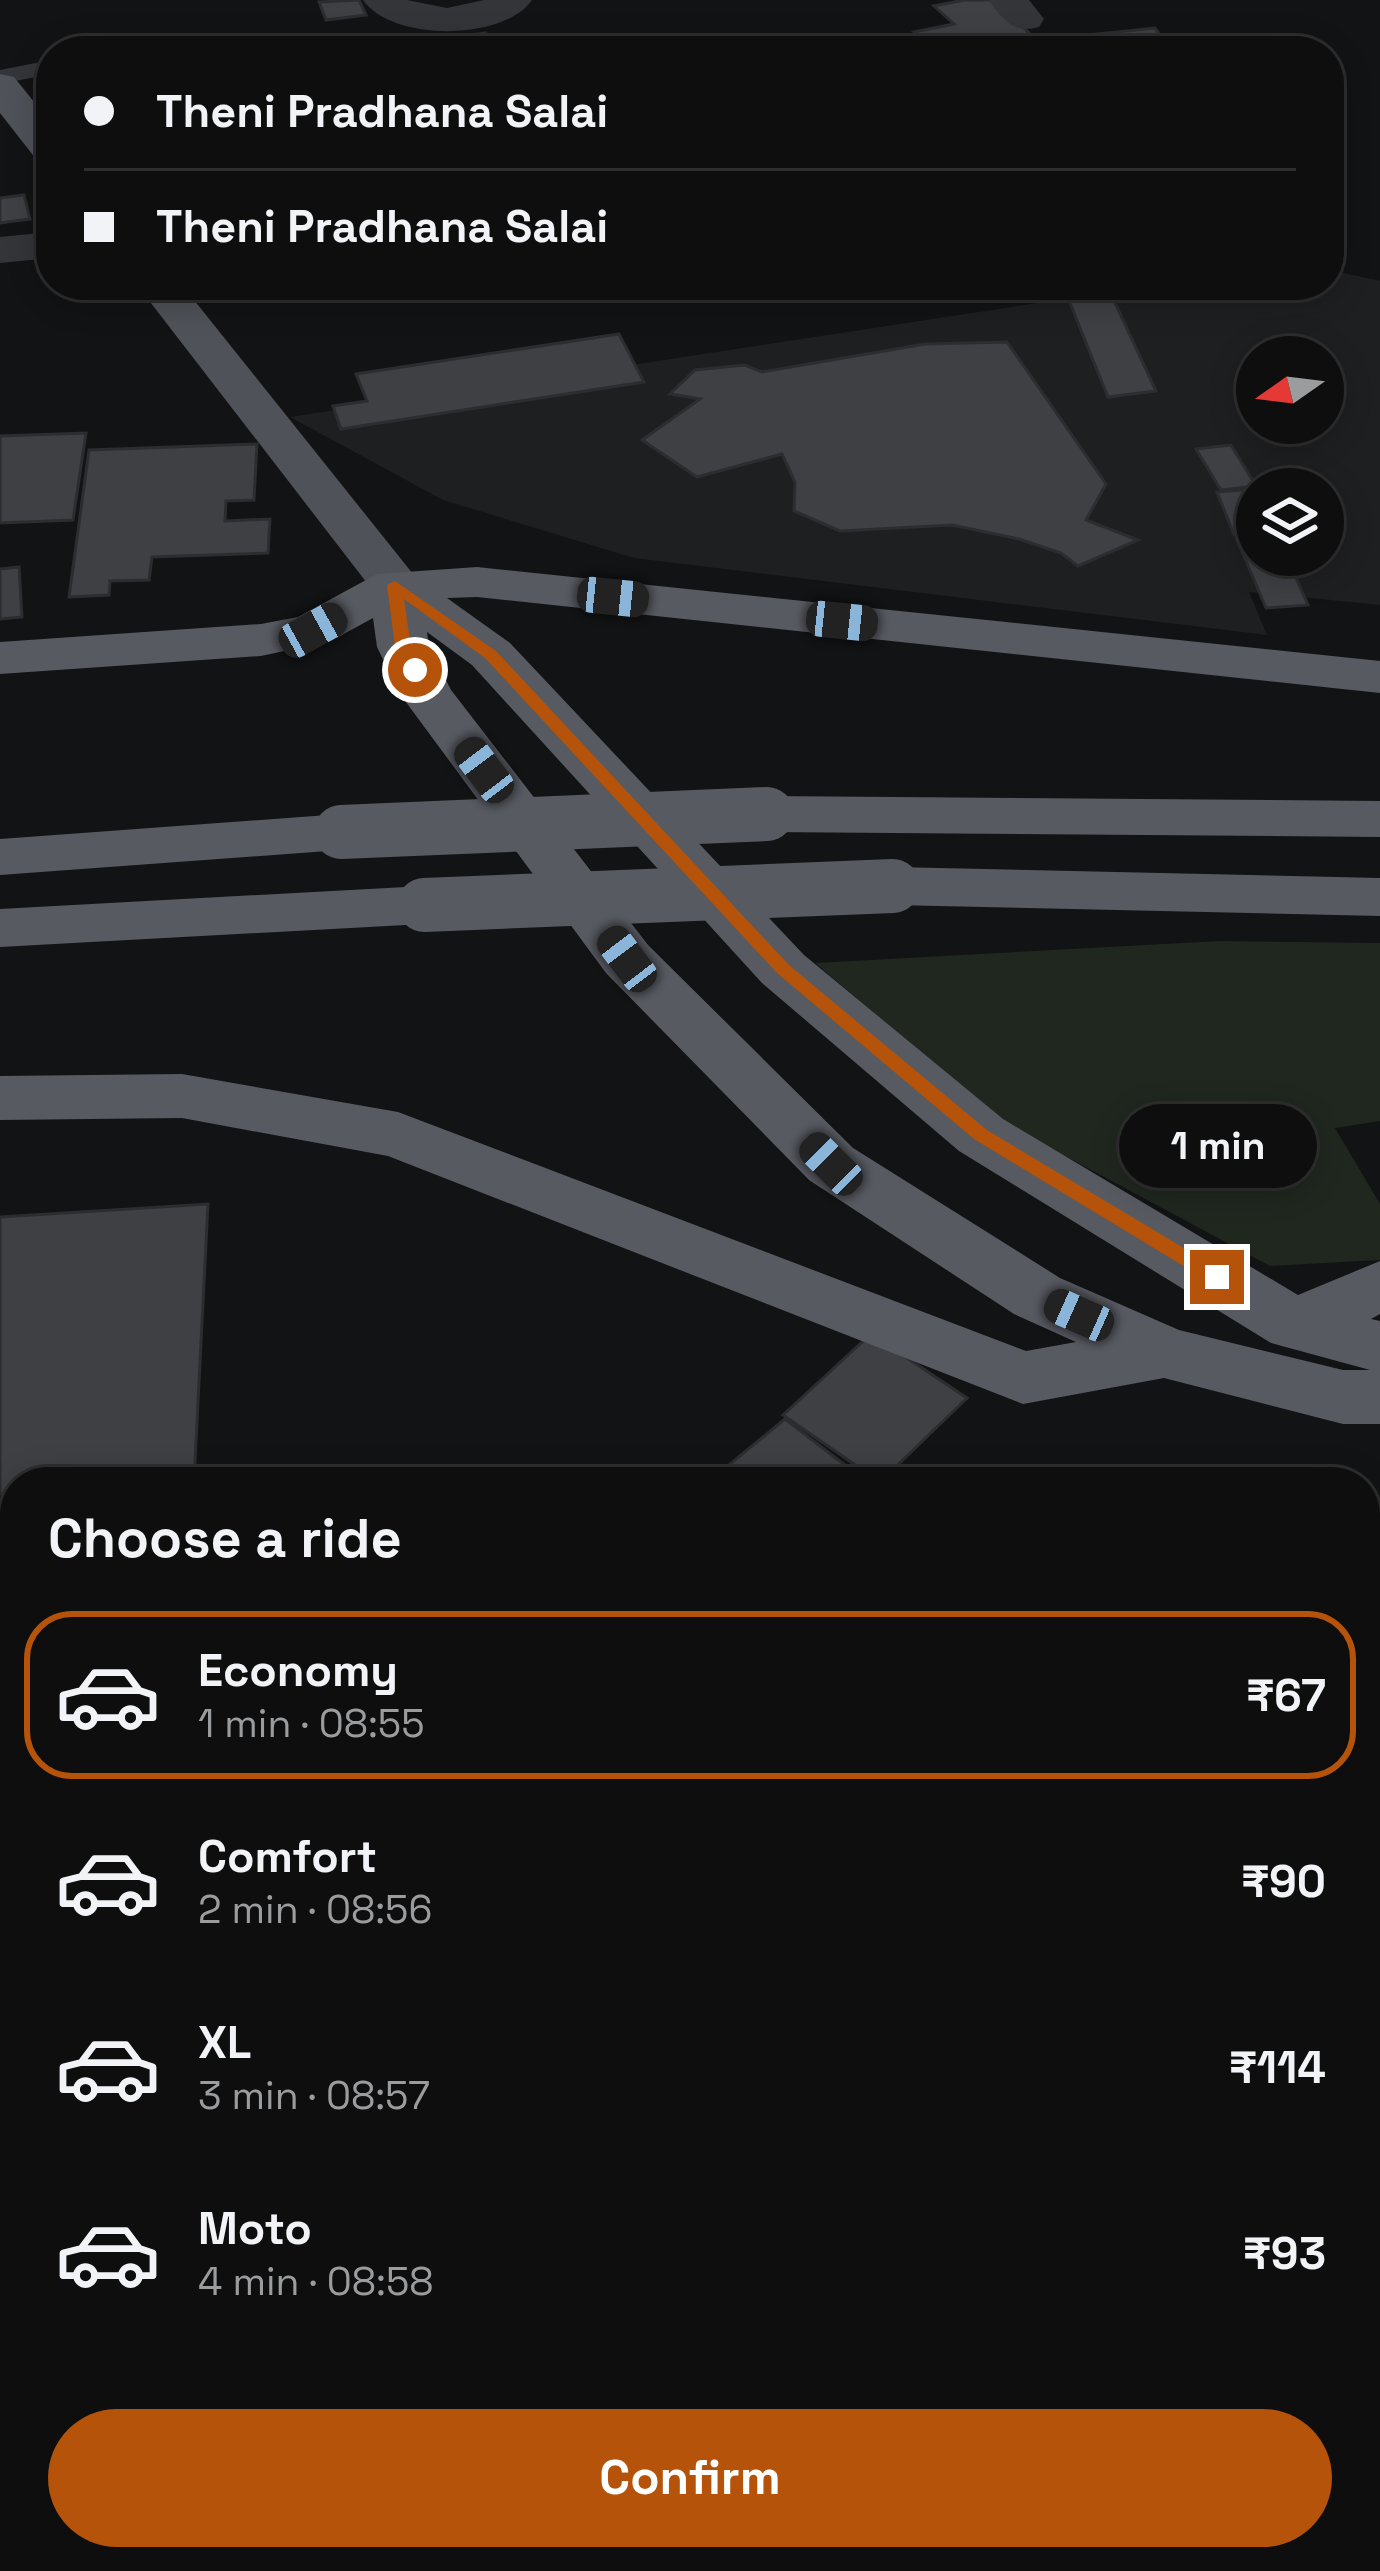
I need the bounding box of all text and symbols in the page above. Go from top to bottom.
text: Theni Pradhana Salai [156,83,608,140]
text: Theni Pradhana Salai [156,198,608,255]
north arrow [1236,336,1344,444]
map controls [1236,336,1344,576]
button: layers [1236,468,1344,576]
car [575,575,651,619]
car [273,597,353,663]
car [804,599,880,643]
route start [388,643,442,697]
car [448,730,520,810]
car [591,919,663,999]
callout: 1 min [1118,1103,1316,1187]
text: 1 min [1170,1121,1266,1170]
car [793,1126,869,1202]
route end [1190,1250,1244,1304]
car [1039,1284,1119,1346]
text: Choose a ride [48,1504,402,1573]
icon: car [54,1641,162,1749]
text: Economy [198,1642,398,1699]
text: ₹67 [1246,1667,1326,1724]
text: 1 min · 08:55 [198,1699,425,1748]
icon: car [54,1827,162,1935]
text: Comfort [198,1828,377,1885]
text: ₹90 [1241,1853,1326,1910]
text: 2 min · 08:56 [198,1885,432,1934]
icon: car [54,2013,162,2121]
text: XL [198,2014,251,2071]
text: ₹114 [1229,2039,1326,2096]
text: 3 min · 08:57 [198,2071,430,2120]
icon: car [54,2199,162,2307]
text: Moto [198,2200,312,2257]
text: ₹93 [1243,2225,1326,2282]
text: 4 min · 08:58 [198,2257,434,2306]
button: Confirm [48,2409,1332,2547]

